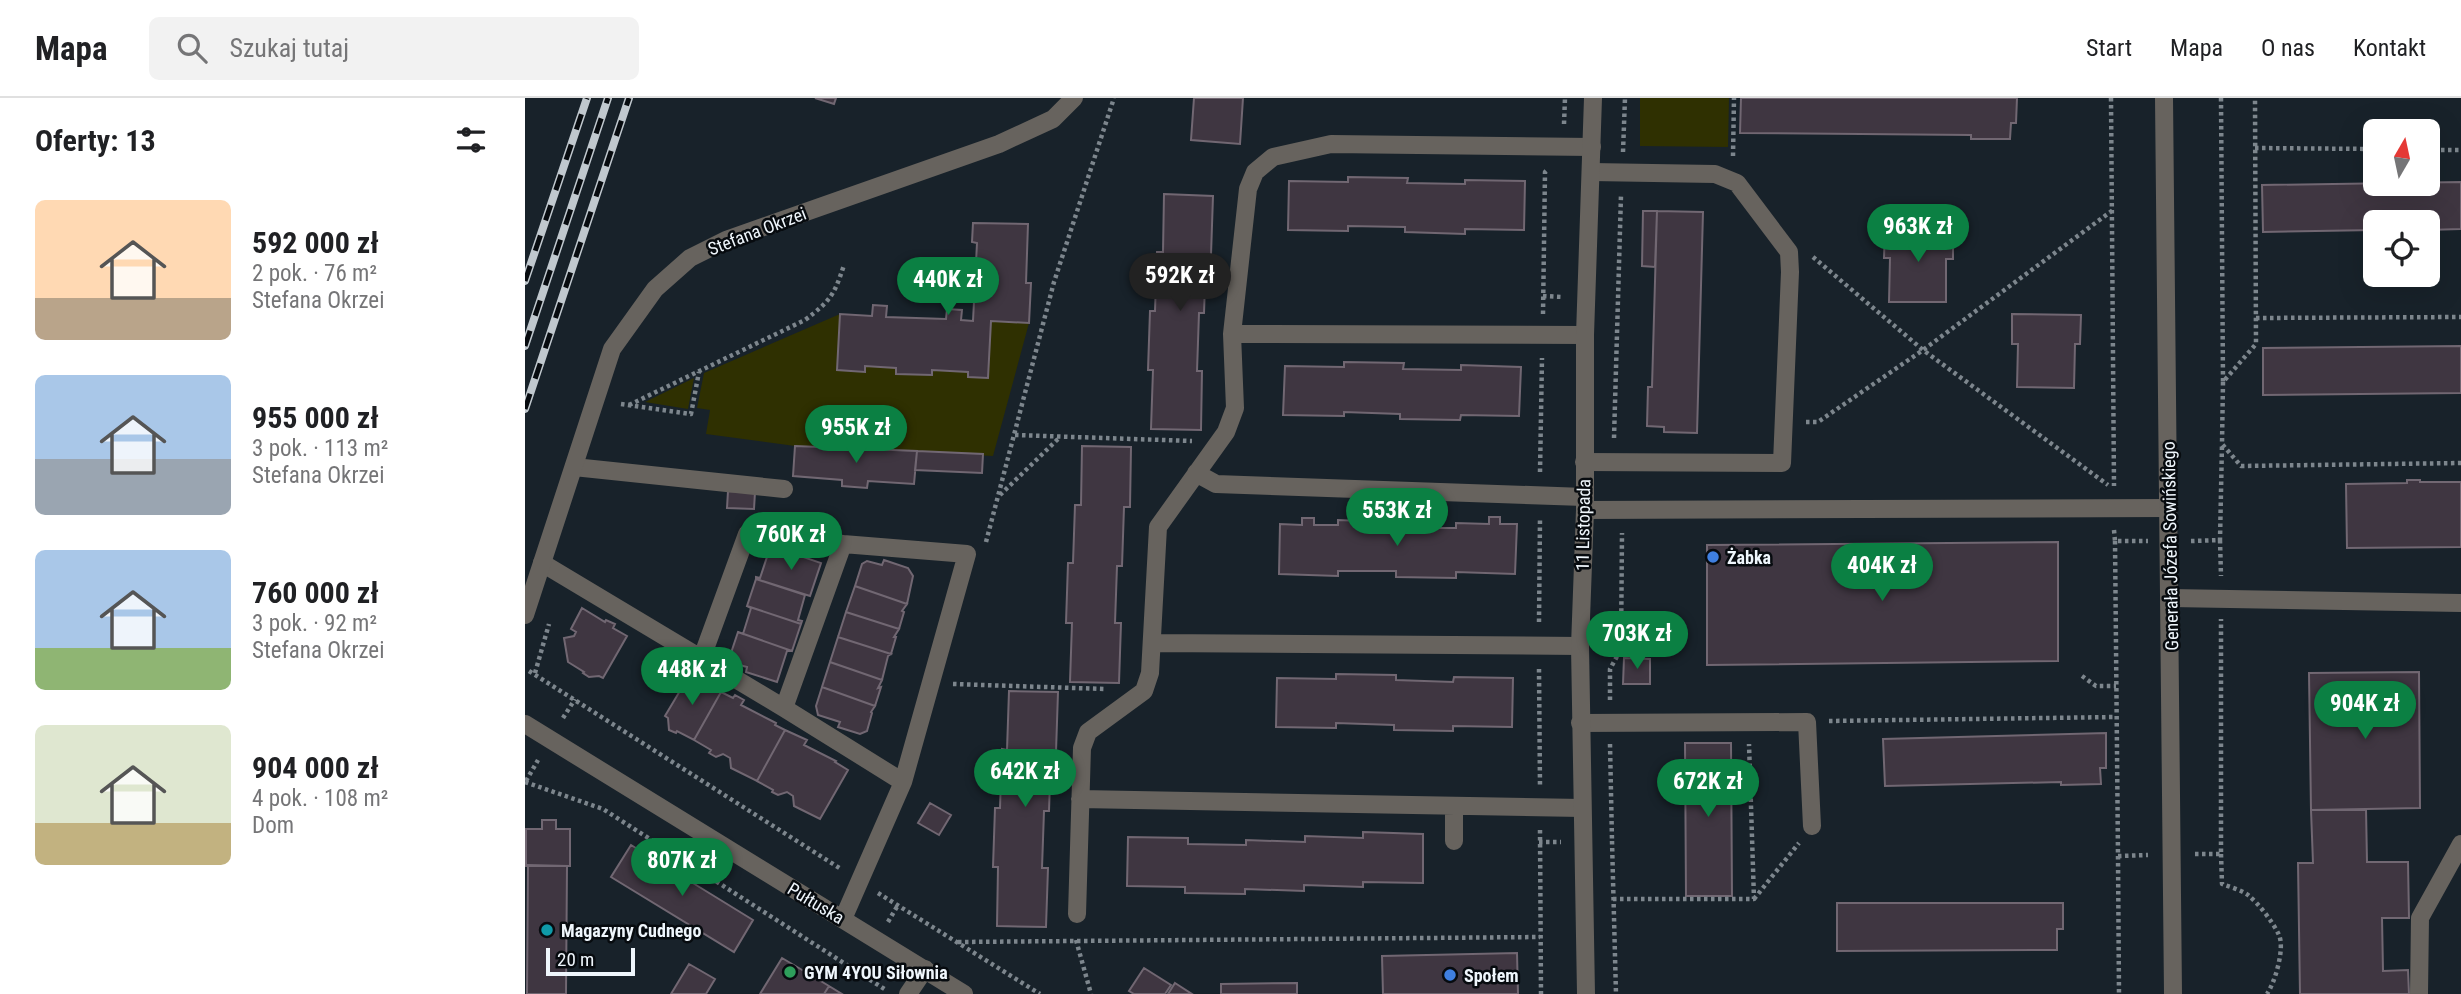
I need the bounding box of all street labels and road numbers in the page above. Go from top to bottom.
street label: Stefana Okrzei [705,203,809,259]
street label: Generała Józefa Sowińskiego [2158,441,2182,651]
street label: 11 Listopada [1572,479,1594,571]
street label: Pułtuska [784,878,848,928]

